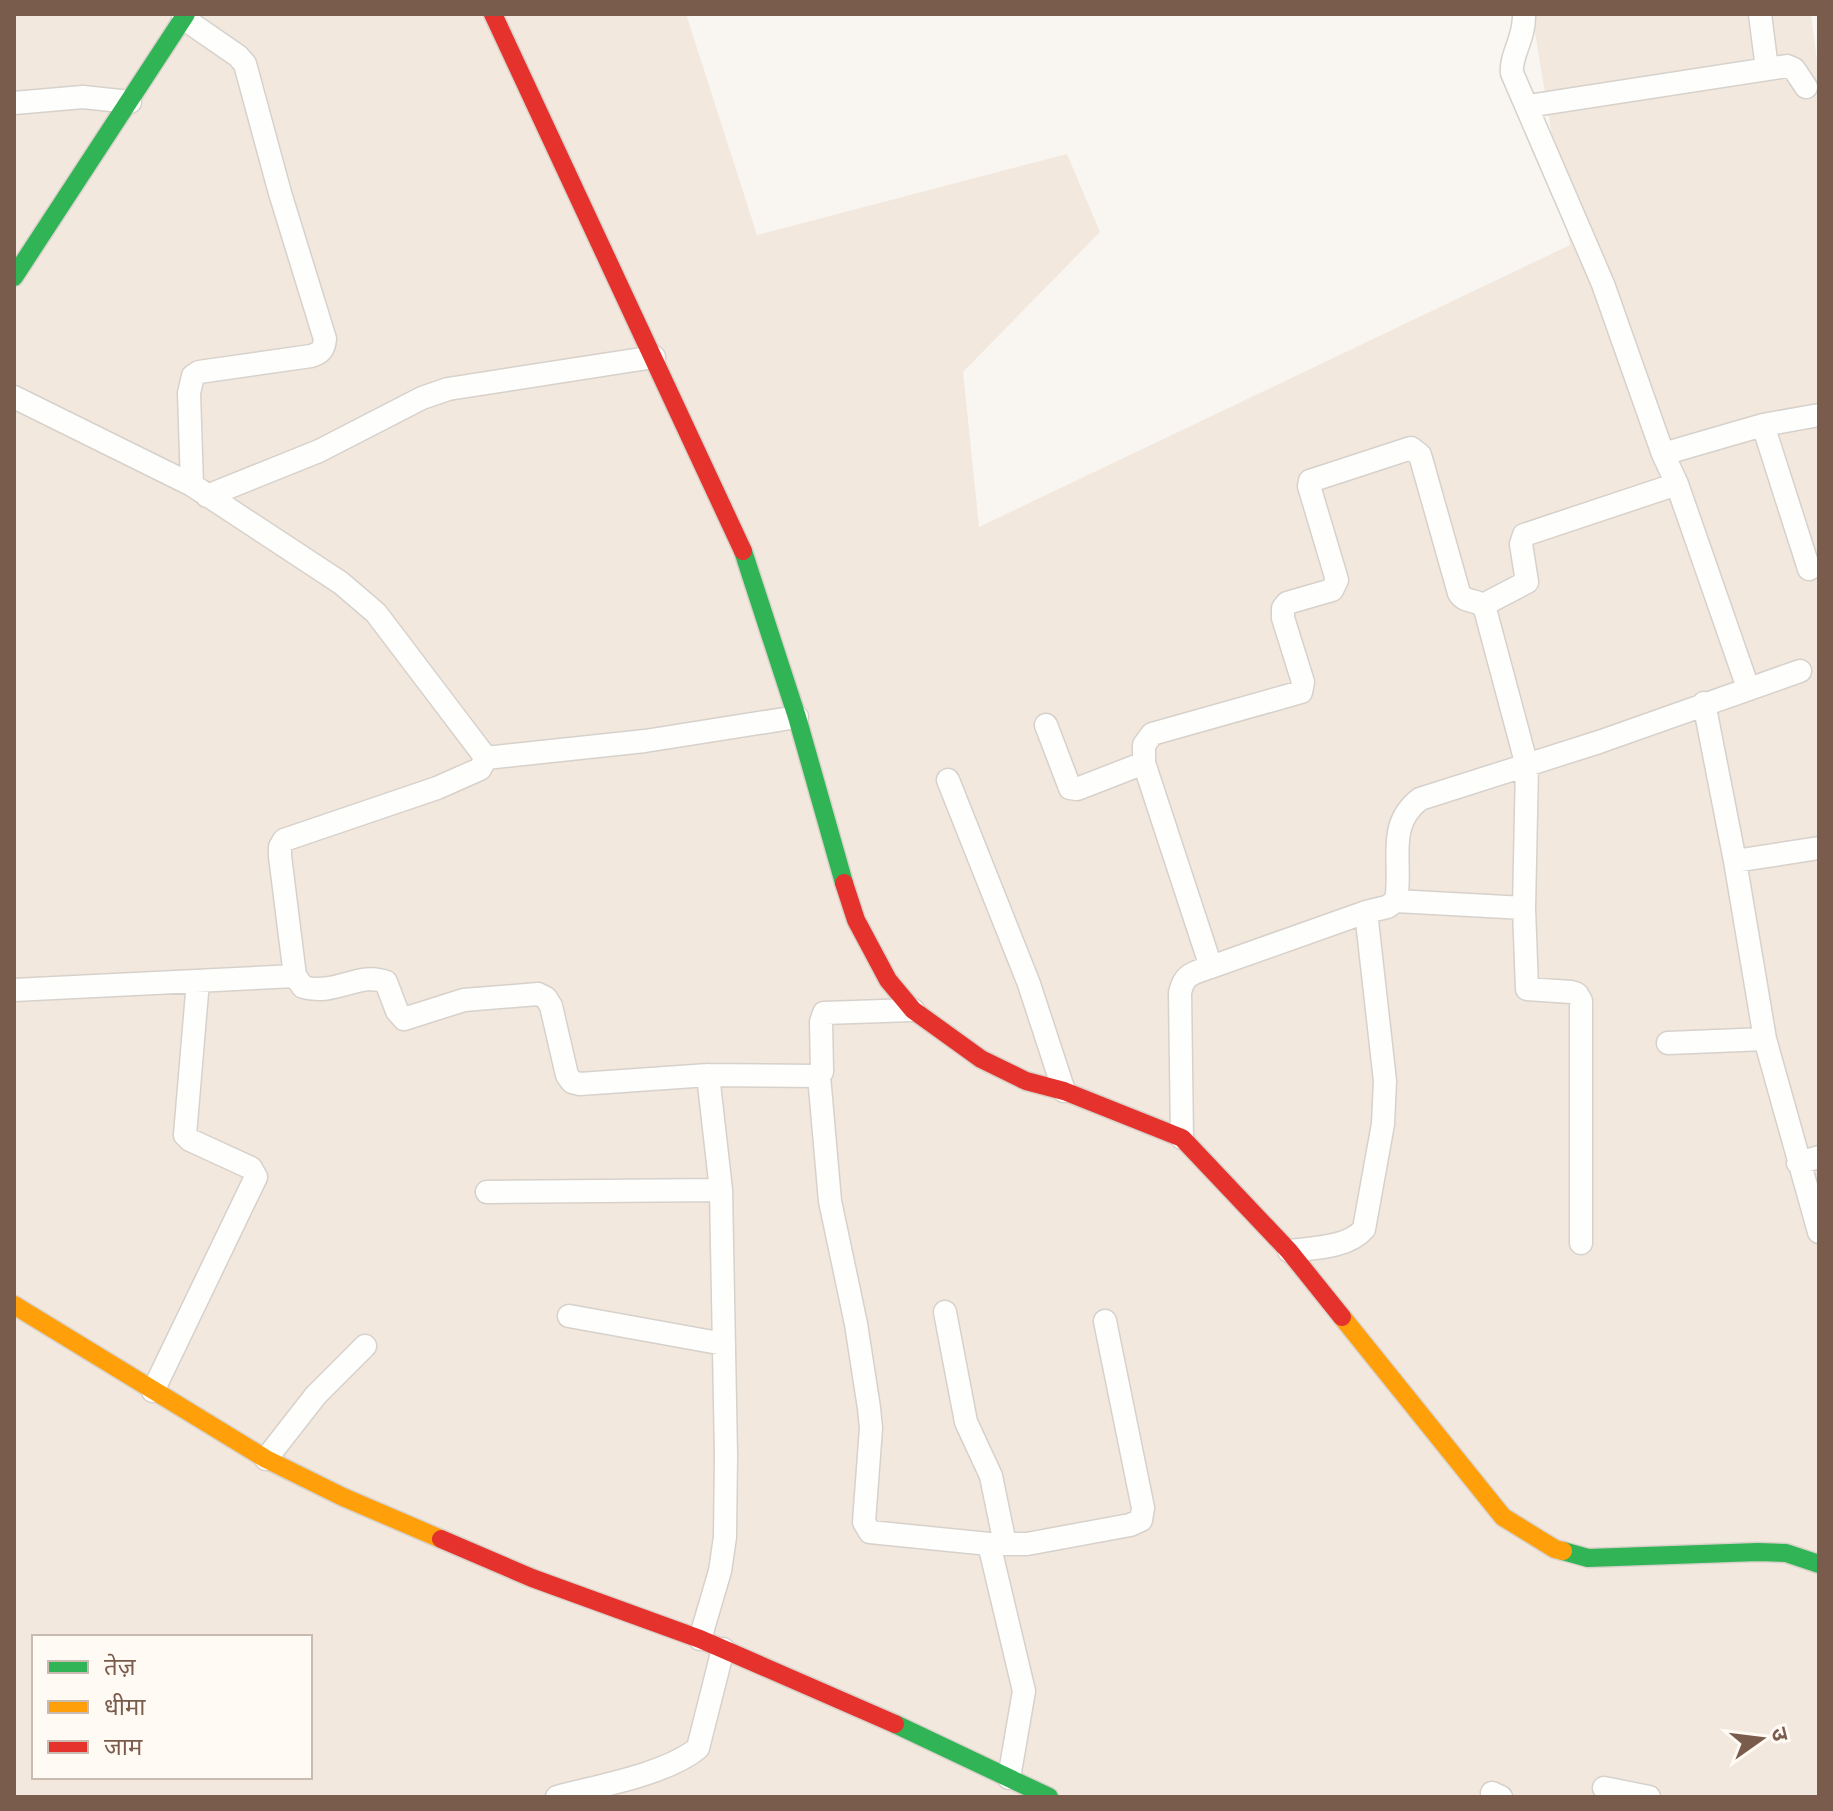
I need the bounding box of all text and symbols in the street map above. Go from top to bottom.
legend [32,1635,312,1779]
text: तेज़ [104,1653,137,1680]
text: धीमा [104,1693,146,1720]
north arrow [1721,1699,1801,1779]
text: उ [1766,1725,1794,1745]
text: जाम [104,1733,143,1760]

